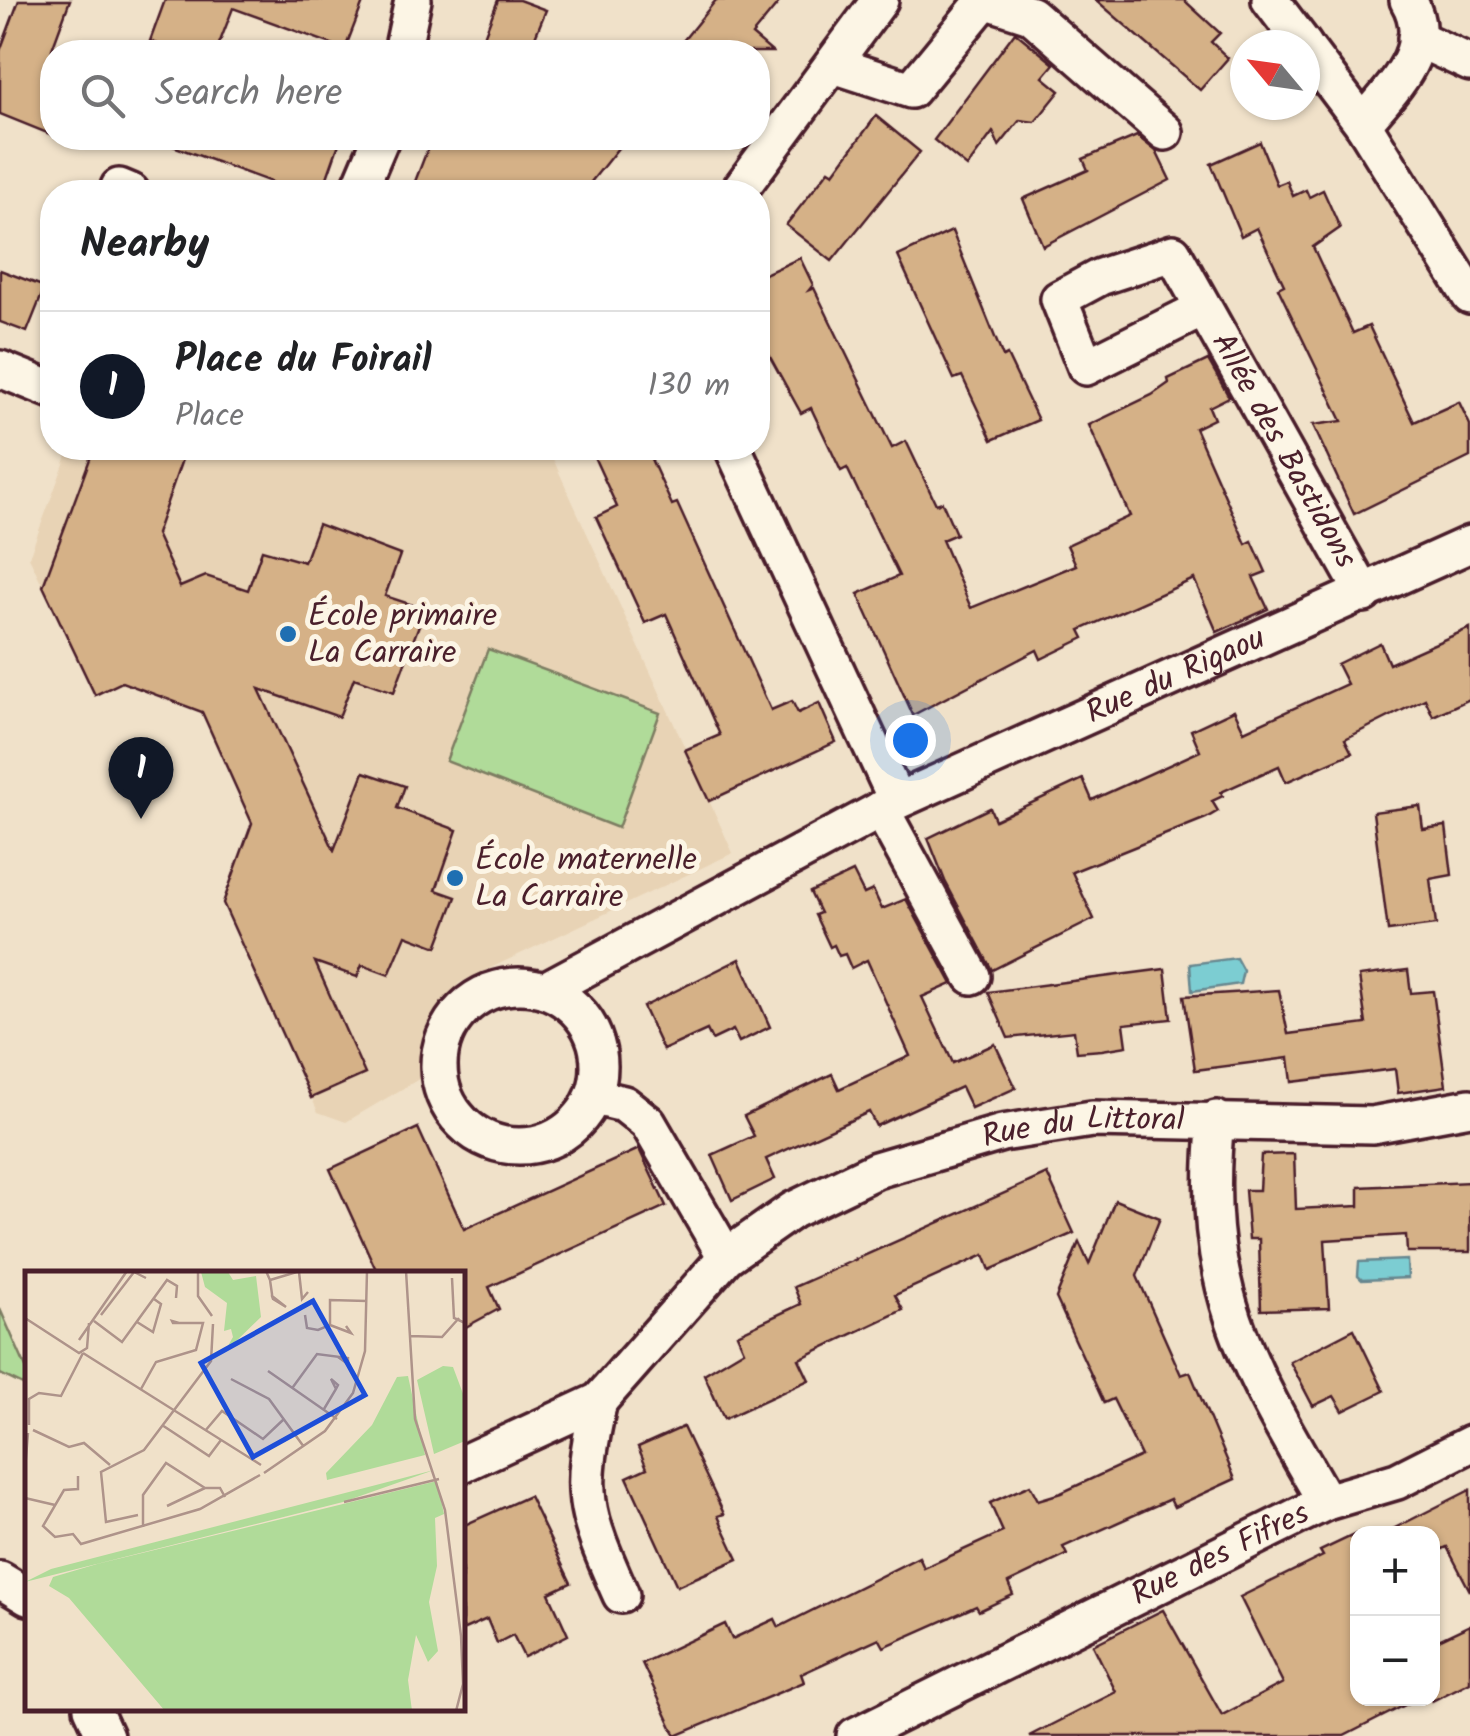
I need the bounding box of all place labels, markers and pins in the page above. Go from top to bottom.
place label: École primaire La Carraire [308,591,497,679]
marker: École primaire La Carraire [277,623,299,645]
pin: 1 [108,736,174,819]
place label: École maternelle La Carraire [475,835,697,923]
marker: École maternelle La Carraire [444,867,466,889]

